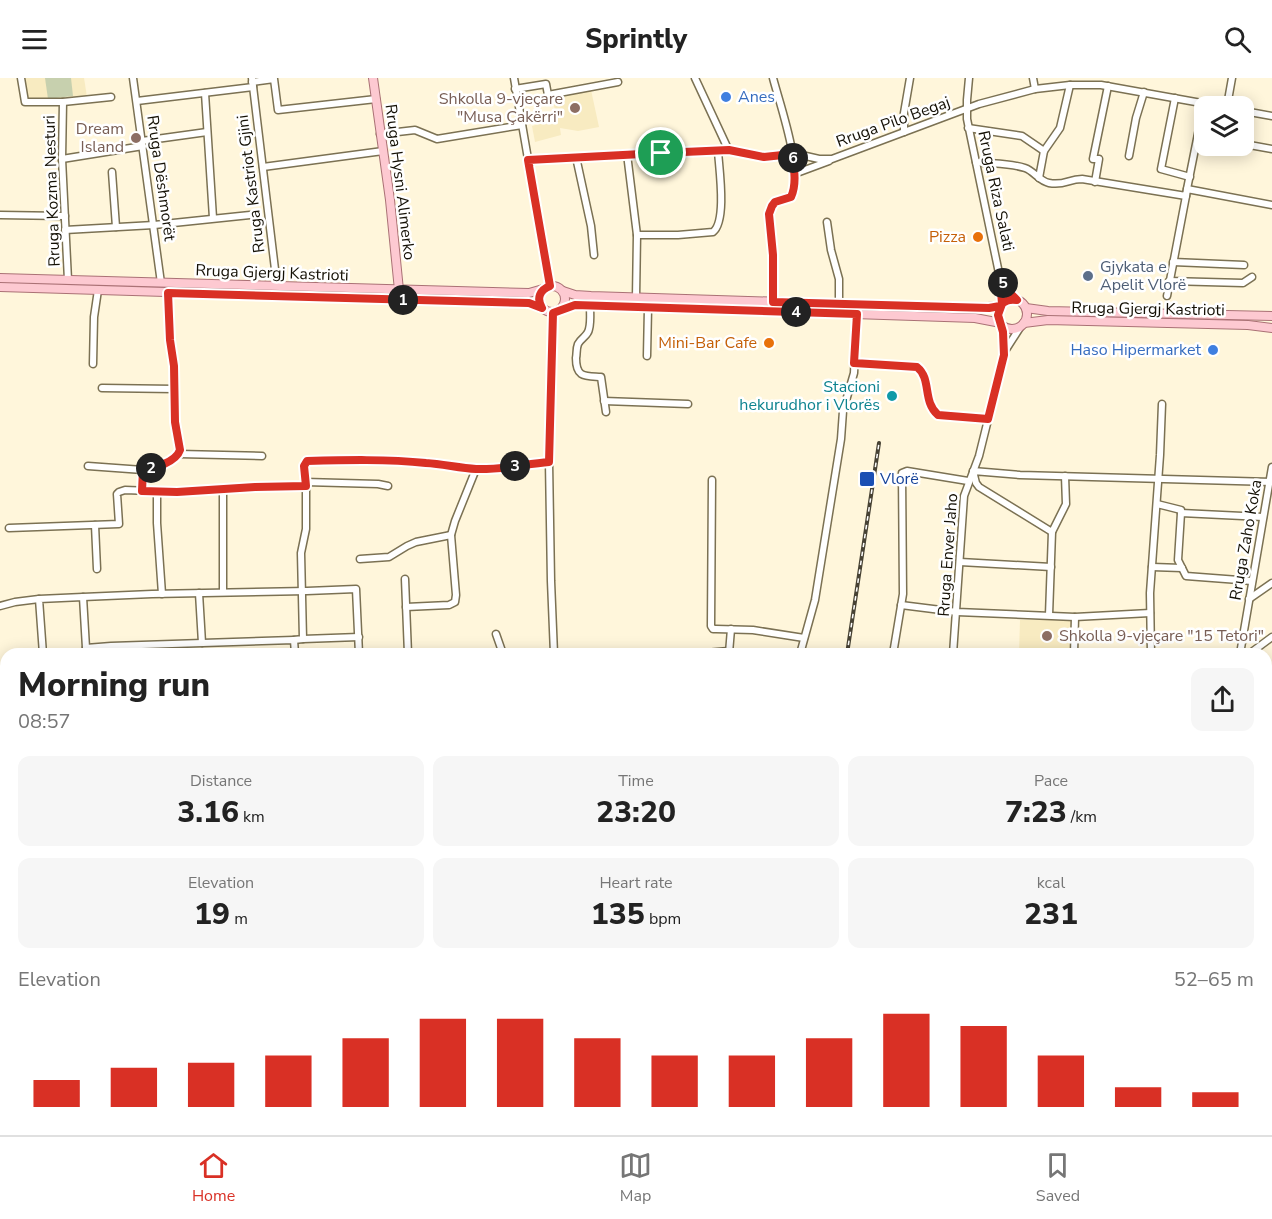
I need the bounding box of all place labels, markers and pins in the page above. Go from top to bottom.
place label: Anes [738,86,775,108]
place label: Shkolla 9-vjeçare "Musa Çakërri" [439,88,563,128]
marker: Anes [719,90,733,104]
marker: Shkolla 9-vjeçare "Musa Çakërri" [568,101,582,115]
place label: Dream Island [76,118,124,158]
pin [635,127,686,178]
marker: Dream Island [129,131,143,145]
pin: 6 [778,143,808,173]
place label: Pizza [929,226,966,248]
marker: Pizza [971,230,985,244]
place label: Gjykata e Apelit Vlorë [1100,256,1186,296]
pin: 5 [988,268,1018,298]
marker: Gjykata e Apelit Vlorë [1081,269,1095,283]
pin: 1 [388,285,418,315]
pin: 4 [781,297,811,327]
place label: Mini-Bar Cafe [658,332,757,354]
marker: Mini-Bar Cafe [762,336,776,350]
place label: Haso Hipermarket [1070,339,1201,361]
marker: Haso Hipermarket [1206,343,1220,357]
place label: Stacioni hekurudhor i Vlorës [739,376,880,416]
marker: Stacioni hekurudhor i Vlorës [885,389,899,403]
pin: 3 [500,451,530,481]
pin: 2 [136,453,166,483]
place label: Vlorë [879,468,919,490]
marker: Vlorë [858,470,876,488]
place label: Shkolla 9-vjeçare "15 Tetori" [1059,625,1264,647]
marker: Shkolla 9-vjeçare "15 Tetori" [1040,629,1054,643]

